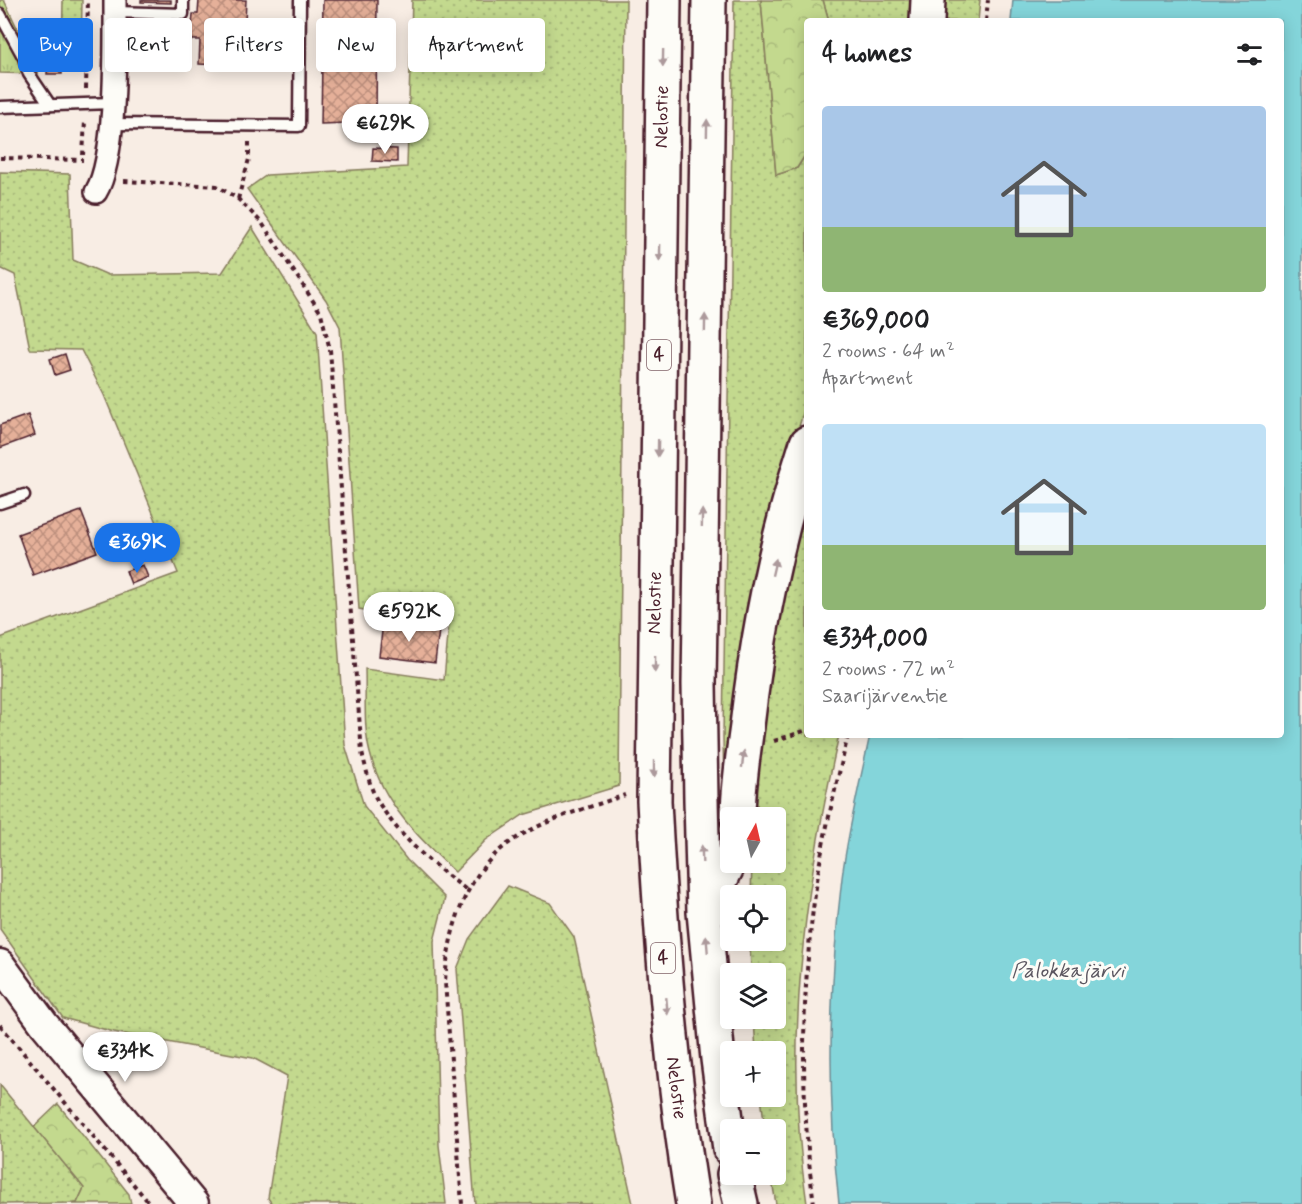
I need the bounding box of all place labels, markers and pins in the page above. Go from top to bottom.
pin: €629K [343,104,427,155]
pin: €369K [95,523,179,574]
pin: €592K [367,592,451,643]
pin: €334K [83,1032,167,1083]

